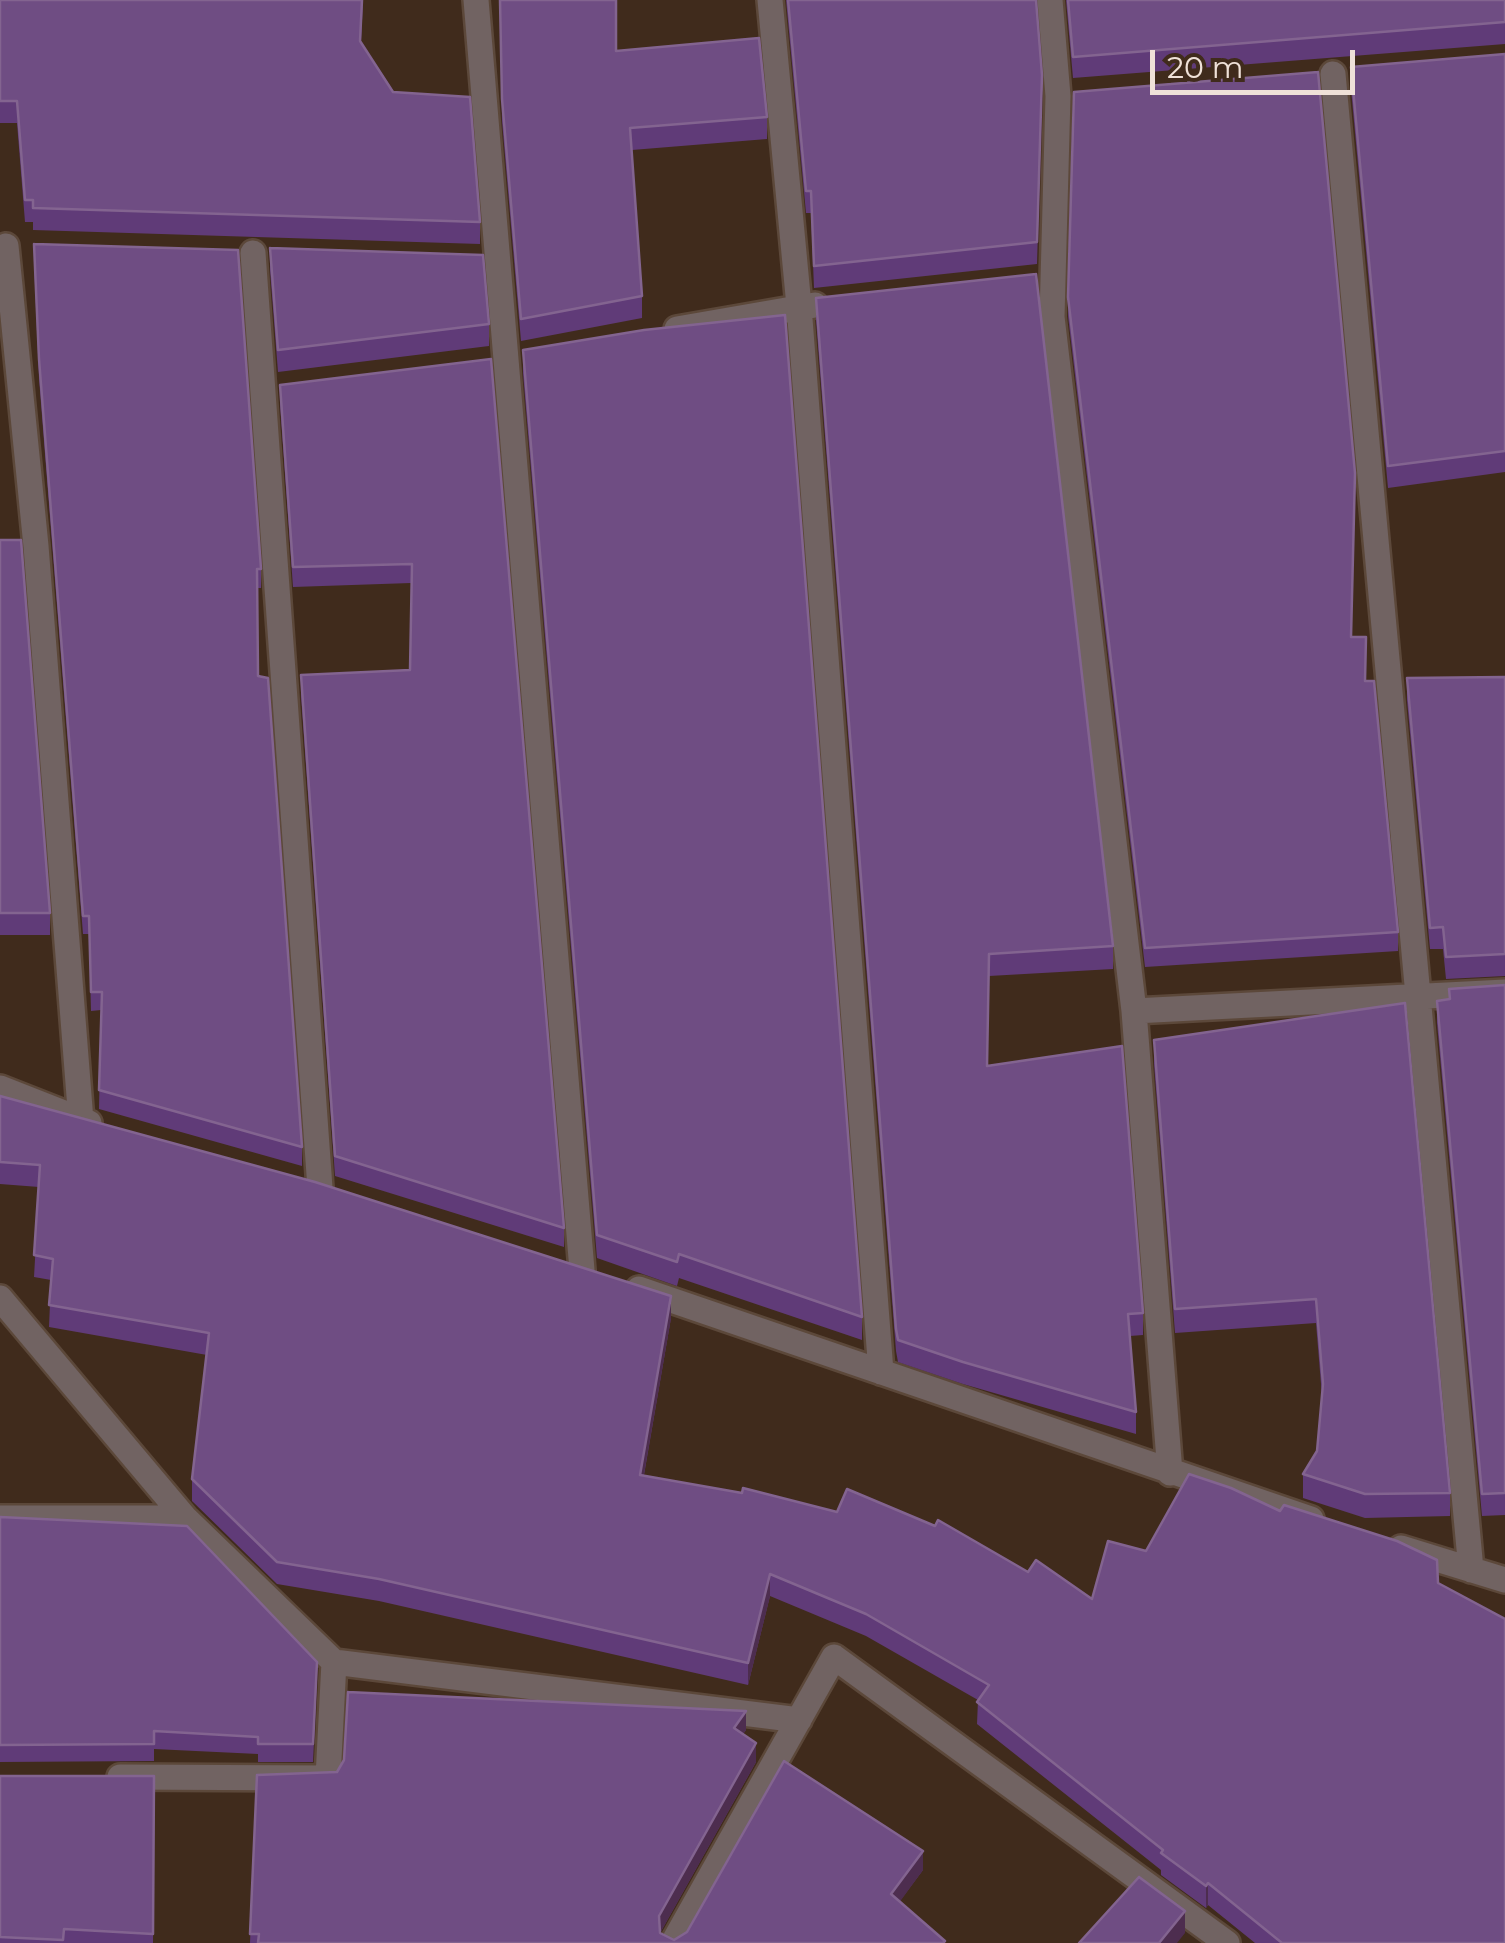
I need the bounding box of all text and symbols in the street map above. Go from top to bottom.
scale bar [1155,30,1360,92]
text: 20 m [1167,49,1244,86]

